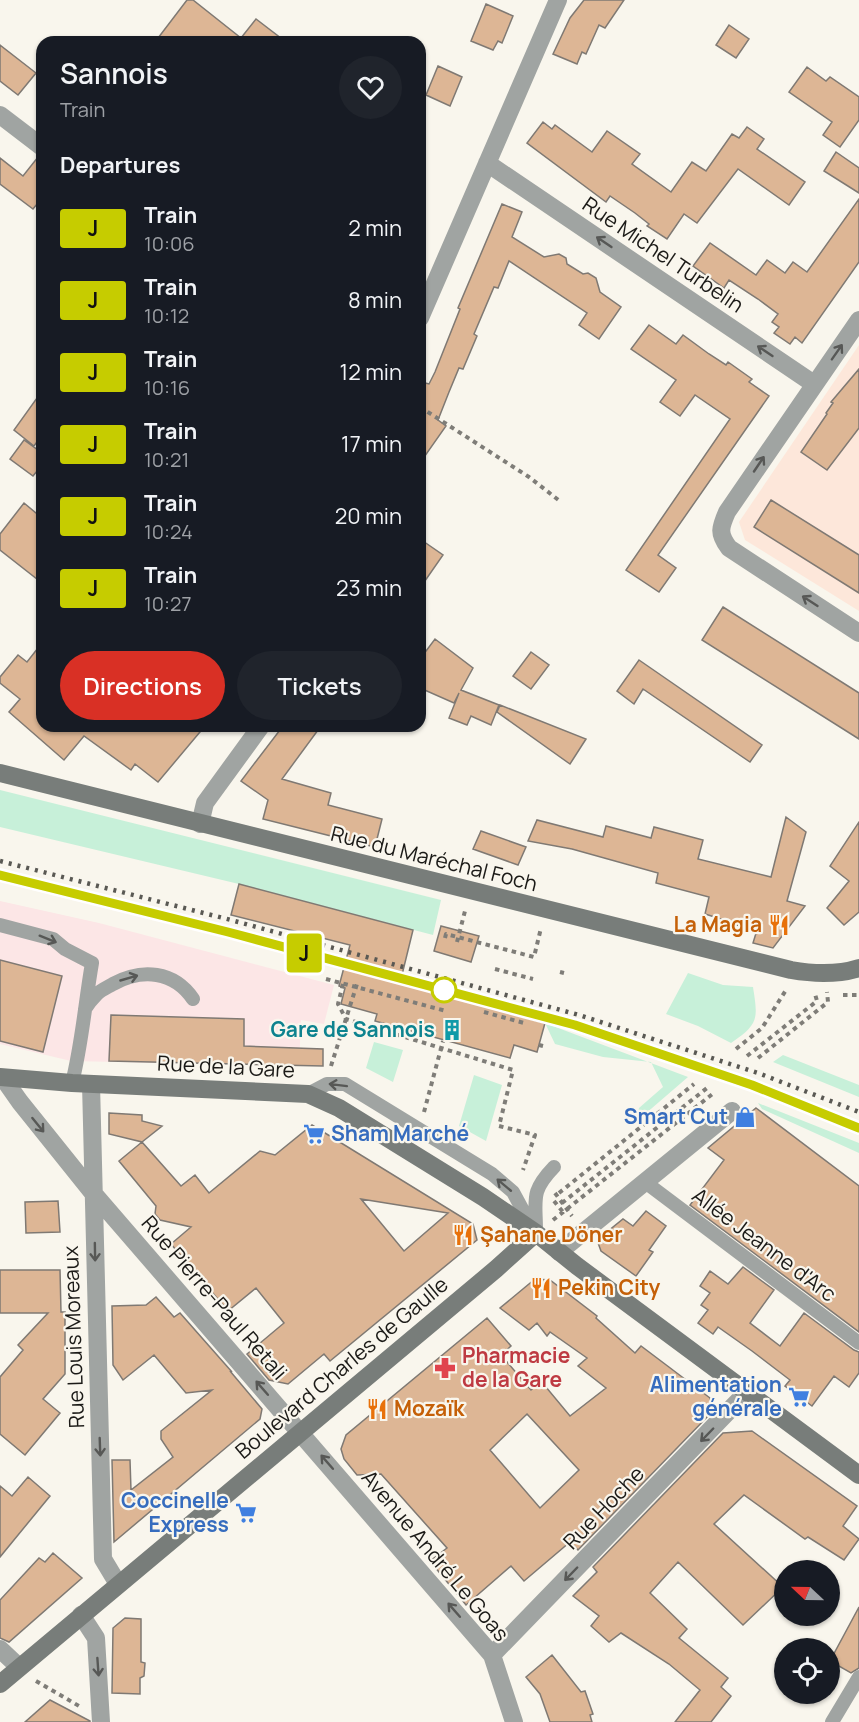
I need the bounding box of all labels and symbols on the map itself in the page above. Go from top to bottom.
street label: Rue Michel Turbelin [577,190,750,319]
one-way arrow [596,236,613,248]
one-way arrow [830,344,843,360]
one-way arrow [758,345,774,357]
one-way arrow [753,456,765,472]
one-way arrow [802,595,819,607]
street label: Rue du Maréchal Foch [328,819,541,897]
place label: La Magia [674,910,762,938]
restaurant icon: La Magia [767,913,791,937]
one-way arrow [39,934,57,945]
line badge: J [284,934,324,972]
one-way arrow [119,972,138,983]
unlabelled marker [431,977,457,1003]
place label: Gare de Sannois [270,1015,435,1043]
building icon: Gare de Sannois [440,1018,464,1042]
street label: Rue de la Gare [156,1048,296,1084]
one-way arrow [329,1080,348,1091]
place label: Smart Cut [624,1102,728,1130]
shop icon: Smart Cut [733,1105,757,1129]
one-way arrow [31,1117,44,1133]
place label: Sham Marché [331,1119,469,1147]
supermarket icon: Sham Marché [302,1122,326,1146]
one-way arrow [497,1178,512,1192]
street label: Allée Jeanne d'Arc [687,1181,842,1308]
street label: Rue Pierre-Paul Retali [136,1209,294,1385]
place label: Şahane Döner [480,1220,623,1248]
restaurant icon: Şahane Döner [451,1223,475,1247]
one-way arrow [89,1241,100,1261]
street label: Rue Louis Moreaux [56,1245,90,1429]
street label: Boulevard Charles de Gaulle [229,1270,454,1465]
place label: Pekin City [558,1273,661,1301]
restaurant icon: Pekin City [529,1276,553,1300]
place label: Pharmacie de la Gare [462,1341,570,1393]
pharmacy icon: Pharmacie de la Gare [433,1356,457,1380]
place label: Alimentation générale [650,1370,782,1422]
one-way arrow [255,1381,269,1396]
supermarket icon: Alimentation générale [787,1385,811,1409]
place label: Mozaïk [394,1394,465,1422]
restaurant icon: Mozaïk [365,1397,389,1421]
one-way arrow [700,1427,714,1442]
one-way arrow [94,1436,105,1456]
one-way arrow [320,1455,334,1470]
street label: Rue Hoche [557,1460,650,1555]
street label: Avenue André Le Goas [356,1464,516,1647]
place label: Coccinelle Express [121,1486,229,1538]
supermarket icon: Coccinelle Express [234,1501,258,1525]
north arrow [774,1560,840,1626]
one-way arrow [563,1567,578,1582]
one-way arrow [447,1602,460,1618]
one-way arrow [93,1656,104,1676]

